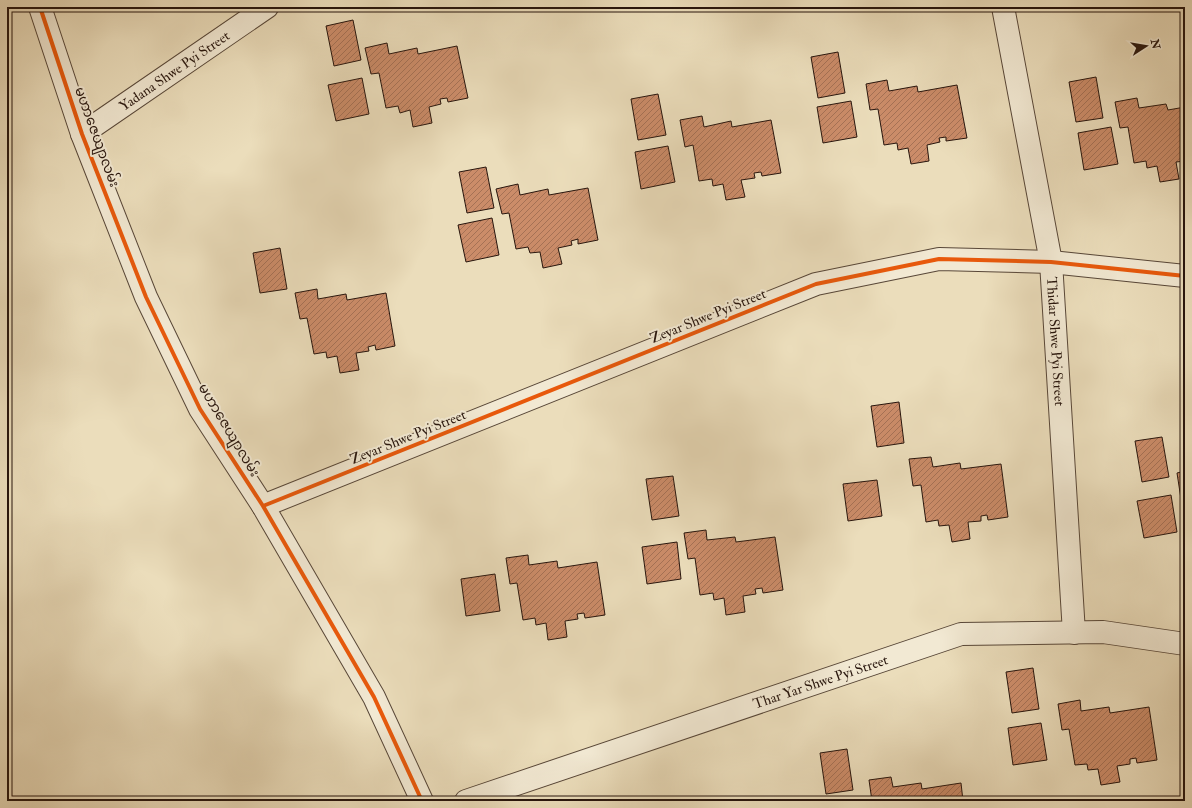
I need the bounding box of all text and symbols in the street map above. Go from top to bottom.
north arrow [1126,26,1166,66]
street label: Yadana Shwe Pyi Street [116,27,233,114]
text: N [1148,37,1163,51]
street label: မဟာဇေယျာလမ်း [68,84,125,191]
street label: Thidar Shwe Pyi Street [1043,276,1068,407]
street label: Zeyar Shwe Pyi Street [648,285,769,348]
street label: မဟာဇေယျာလမ်း [192,379,265,481]
street label: Zeyar Shwe Pyi Street [348,406,469,469]
street label: Thar Yar Shwe Pyi Street [751,651,890,712]

